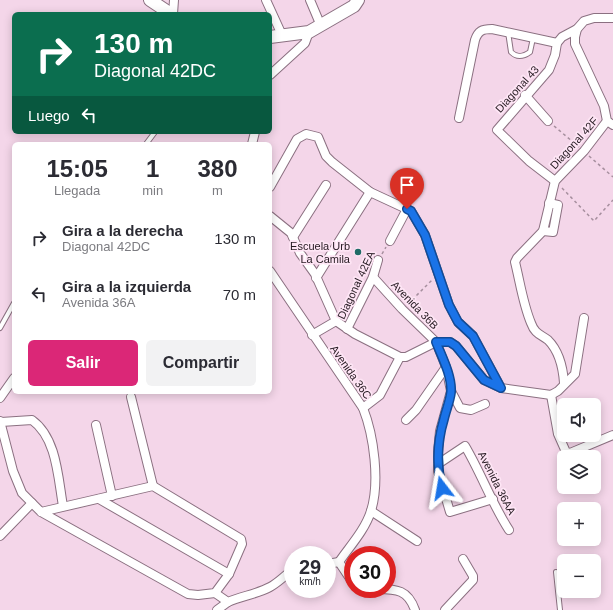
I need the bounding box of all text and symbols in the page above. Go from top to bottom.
icon: right [28,28,80,80]
text: 130 m [94,28,173,59]
text: Diagonal 42DC [94,61,216,81]
street label: Diagonal 43 [493,63,541,115]
icon: left [78,104,100,126]
text: Luego [28,107,70,124]
street label: Diagonal 42F [548,114,601,171]
text: 15:05 [46,155,108,182]
text: 1 [146,155,159,182]
text: 380 [198,155,238,182]
pin [390,168,424,209]
icon: arrive [396,174,418,196]
text: Llegada [54,183,100,198]
text: min [142,183,163,198]
text: m [212,183,223,198]
text: Gira a la derecha [62,222,183,239]
icon: right [28,227,50,249]
text: 130 m [214,230,256,247]
text: Diagonal 42DC [62,239,150,254]
place label: Escuela Urb La Camila [290,240,351,265]
marker: Escuela Urb La Camila [353,247,363,257]
street label: Diagonal 42EA [335,249,377,321]
text: Gira a la izquierda [62,278,191,295]
street label: Avenida 36B [389,278,441,332]
icon: left [28,283,50,305]
text: 70 m [223,286,256,303]
text: Avenida 36A [62,295,136,310]
button: Salir [28,340,138,386]
button: Compartir [146,340,256,386]
street label: Avenida 36C [328,343,374,401]
map controls [557,398,601,598]
button: sound [557,398,601,442]
street label: Avenida 36AA [476,449,518,517]
button: layers [557,450,601,494]
position arrow [421,467,463,509]
button: + [557,502,601,546]
speed limit sign: 30 [344,546,396,598]
button: − [557,554,601,598]
text: 29 [299,556,321,578]
text: km/h [299,576,321,587]

